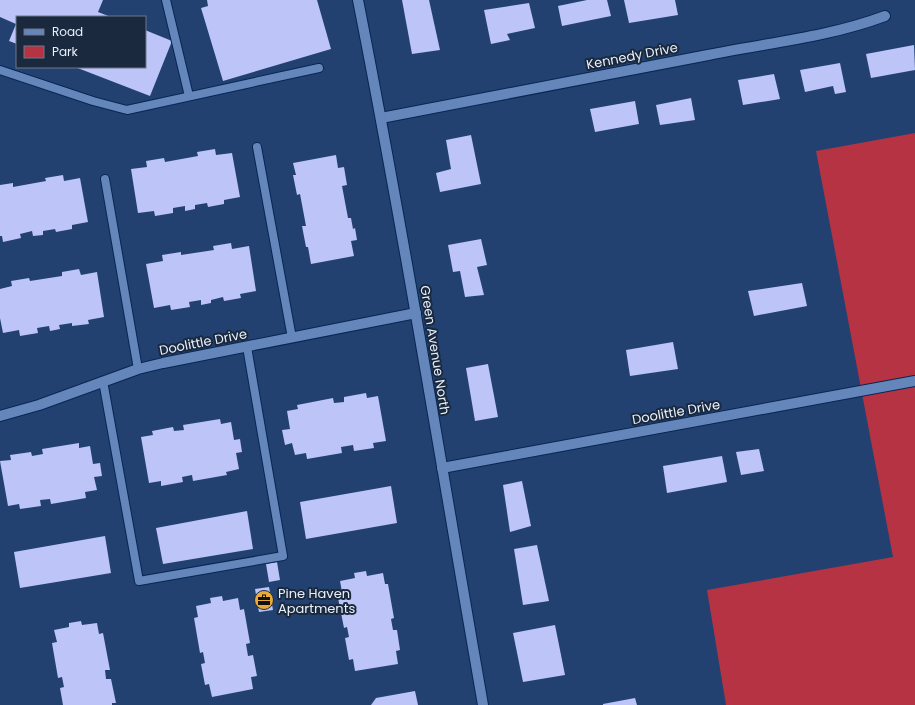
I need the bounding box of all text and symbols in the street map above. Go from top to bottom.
legend [16,16,146,68]
text: Road [52,23,83,40]
street label: Kennedy Drive [585,38,679,74]
text: Park [52,43,79,60]
street label: Green Avenue North [415,284,455,416]
street label: Doolittle Drive [157,324,249,360]
street label: Doolittle Drive [631,395,721,429]
place label: Pine Haven Apartments [278,584,355,618]
office icon: Pine Haven Apartments [253,589,275,611]

